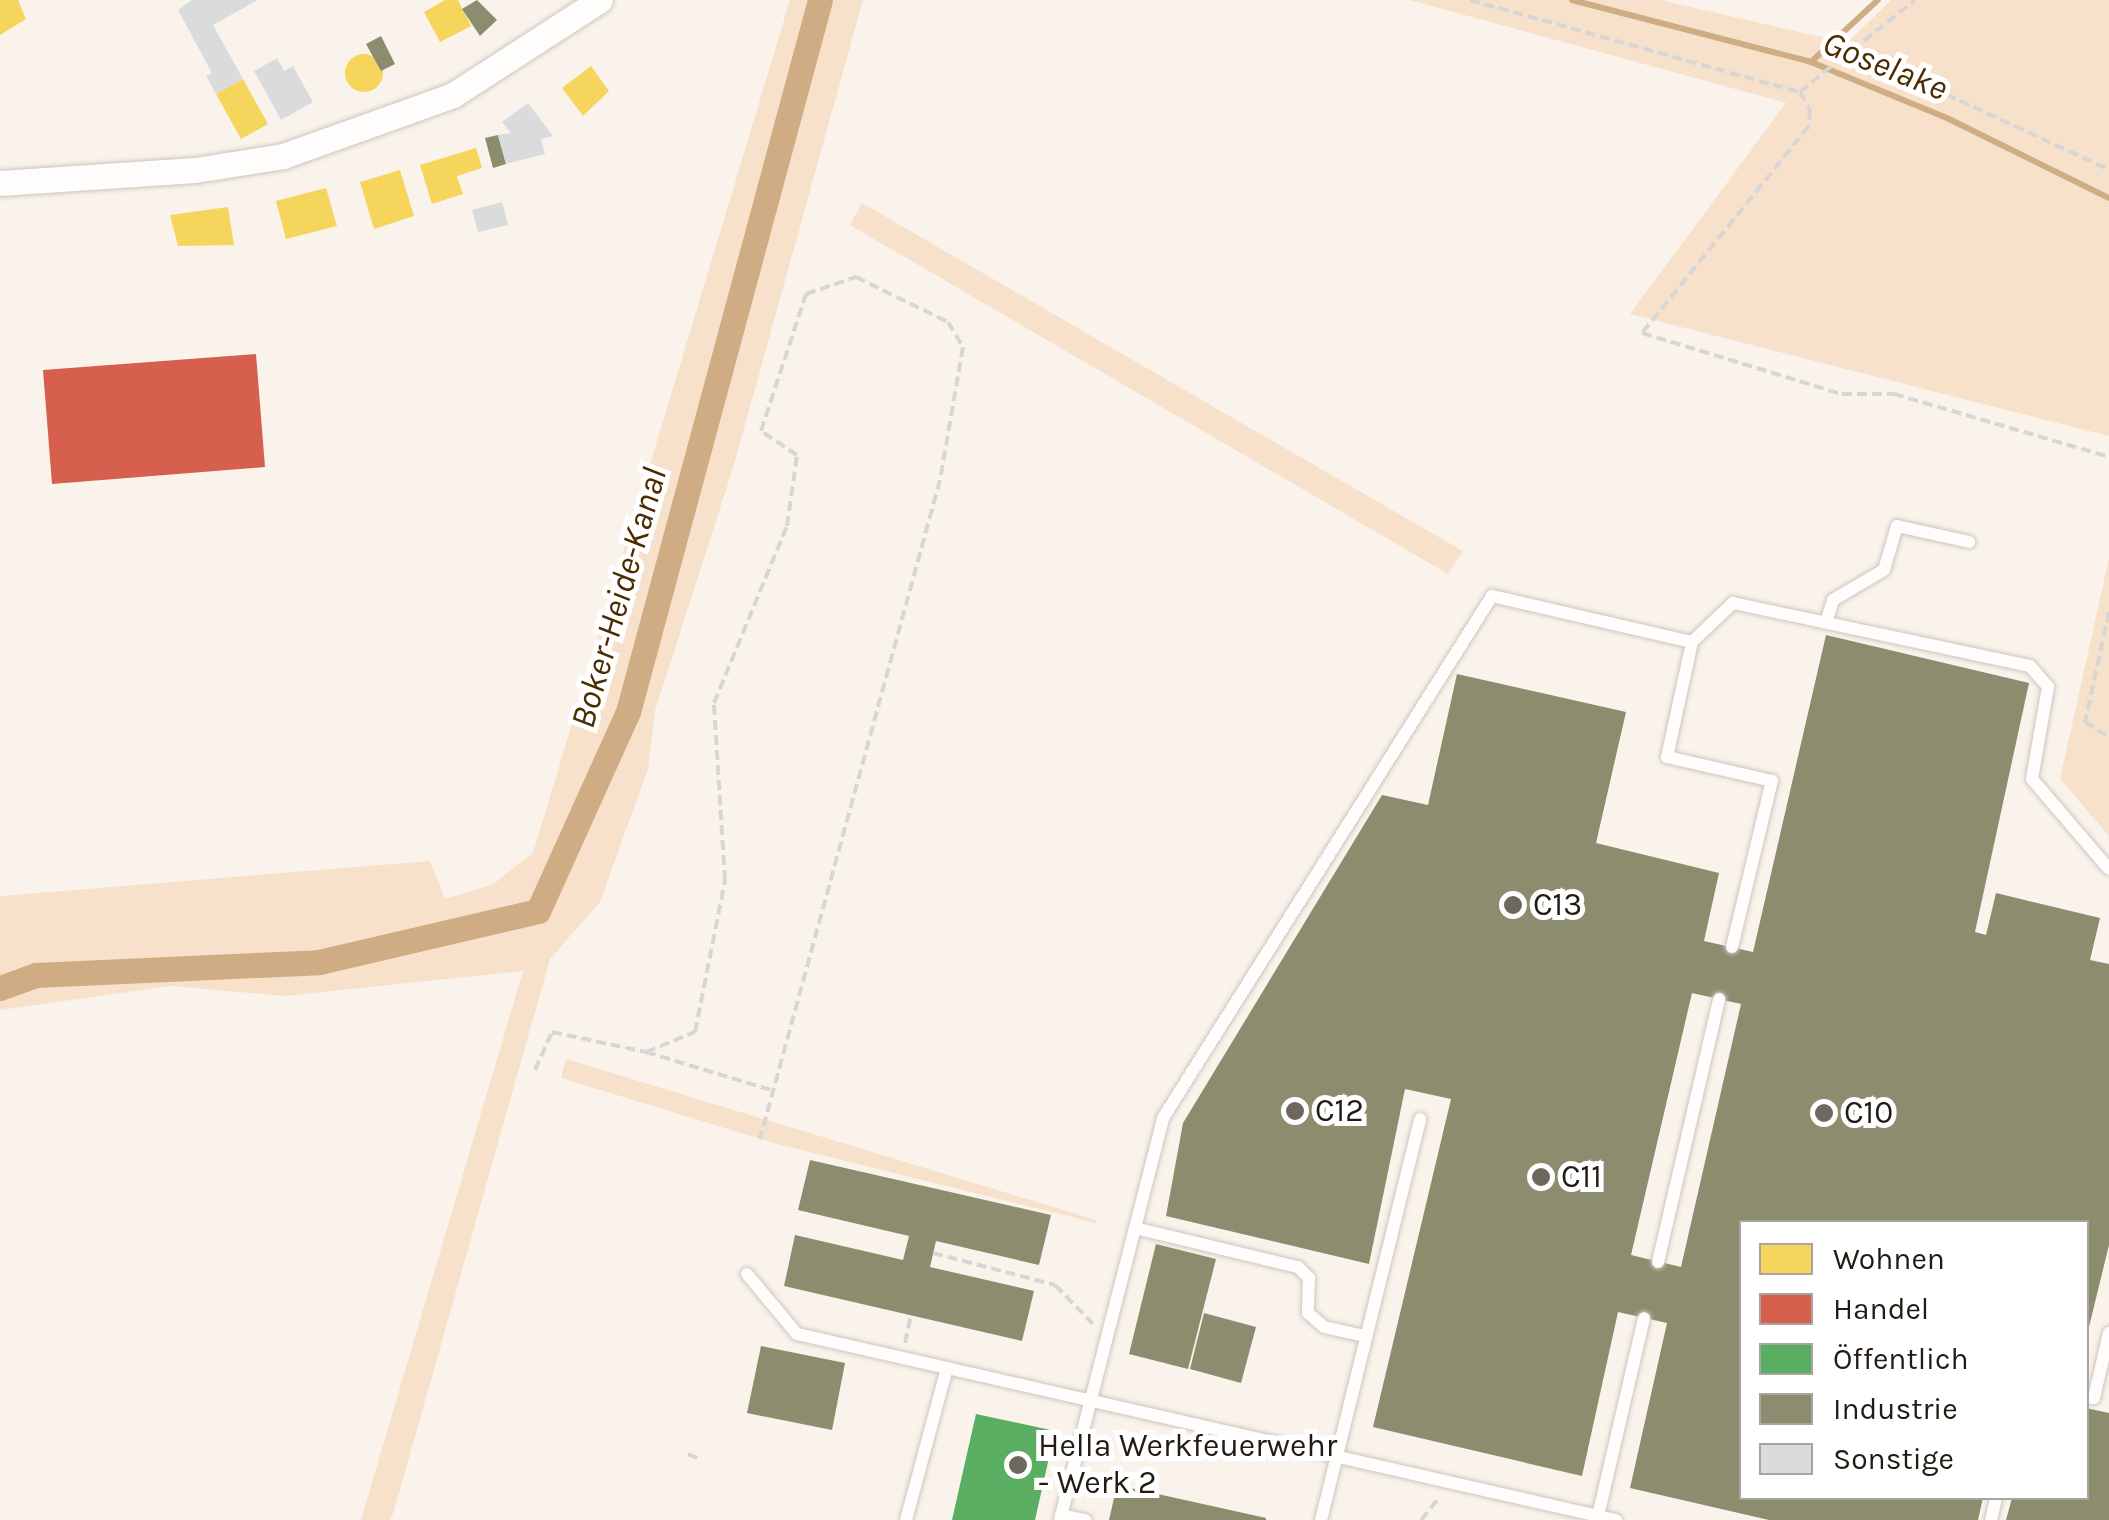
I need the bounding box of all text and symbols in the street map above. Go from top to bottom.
water label: Goselake [1817,22,1953,110]
water label: Boker-Heide-Kanal [562,463,676,733]
place label: C13 [1533,886,1582,924]
marker: C13 [1502,894,1524,916]
place label: C12 [1315,1092,1364,1130]
place label: C10 [1844,1094,1893,1132]
marker: C12 [1284,1100,1306,1122]
marker: C10 [1813,1102,1835,1124]
place label: C11 [1561,1158,1602,1196]
marker: C11 [1530,1166,1552,1188]
legend [1739,1220,2089,1500]
text: Wohnen [1833,1241,1945,1277]
text: Handel [1833,1291,1929,1327]
text: Öffentlich [1833,1341,1969,1377]
text: Industrie [1833,1391,1958,1427]
place label: Hella Werkfeuerwehr - Werk 2 [1038,1428,1337,1503]
text: Sonstige [1833,1441,1954,1477]
marker: Hella Werkfeuerwehr - Werk 2 [1007,1454,1029,1476]

